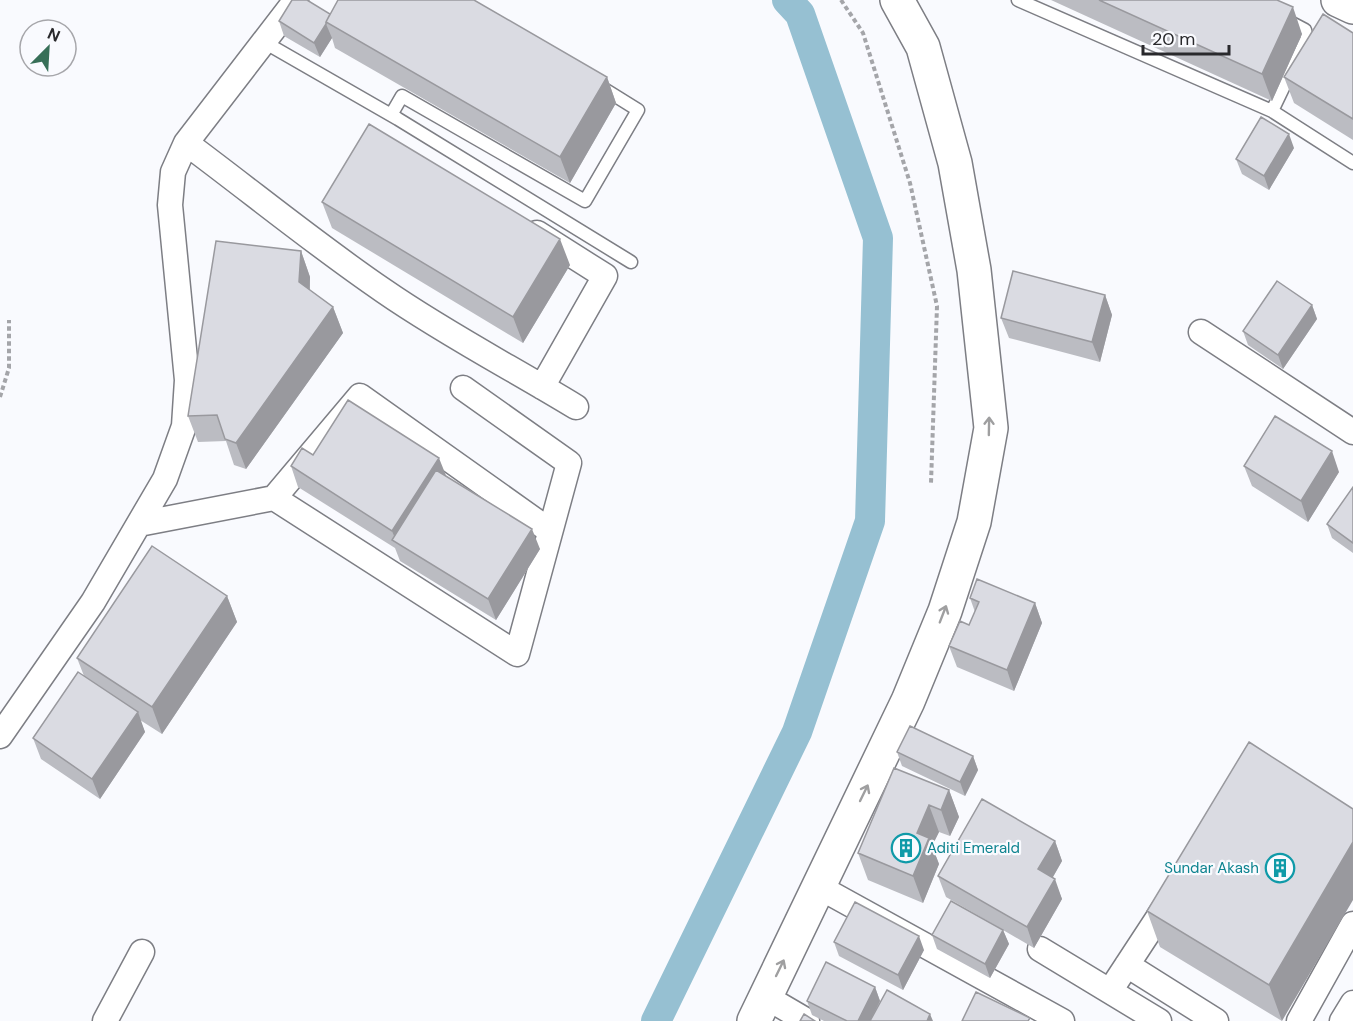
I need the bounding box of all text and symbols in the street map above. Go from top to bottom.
north arrow [18,18,78,78]
scale bar [1143,18,1228,56]
text: N [44,23,63,47]
text: 20 m [1152,27,1195,51]
one-way arrow [984,416,995,436]
one-way arrow [938,606,949,624]
one-way arrow [859,784,871,802]
building icon: Aditi Emerald [890,832,922,864]
place label: Aditi Emerald [927,838,1020,858]
building icon: Sundar Akash [1264,852,1296,884]
place label: Sundar Akash [1164,858,1259,878]
one-way arrow [774,960,786,978]

